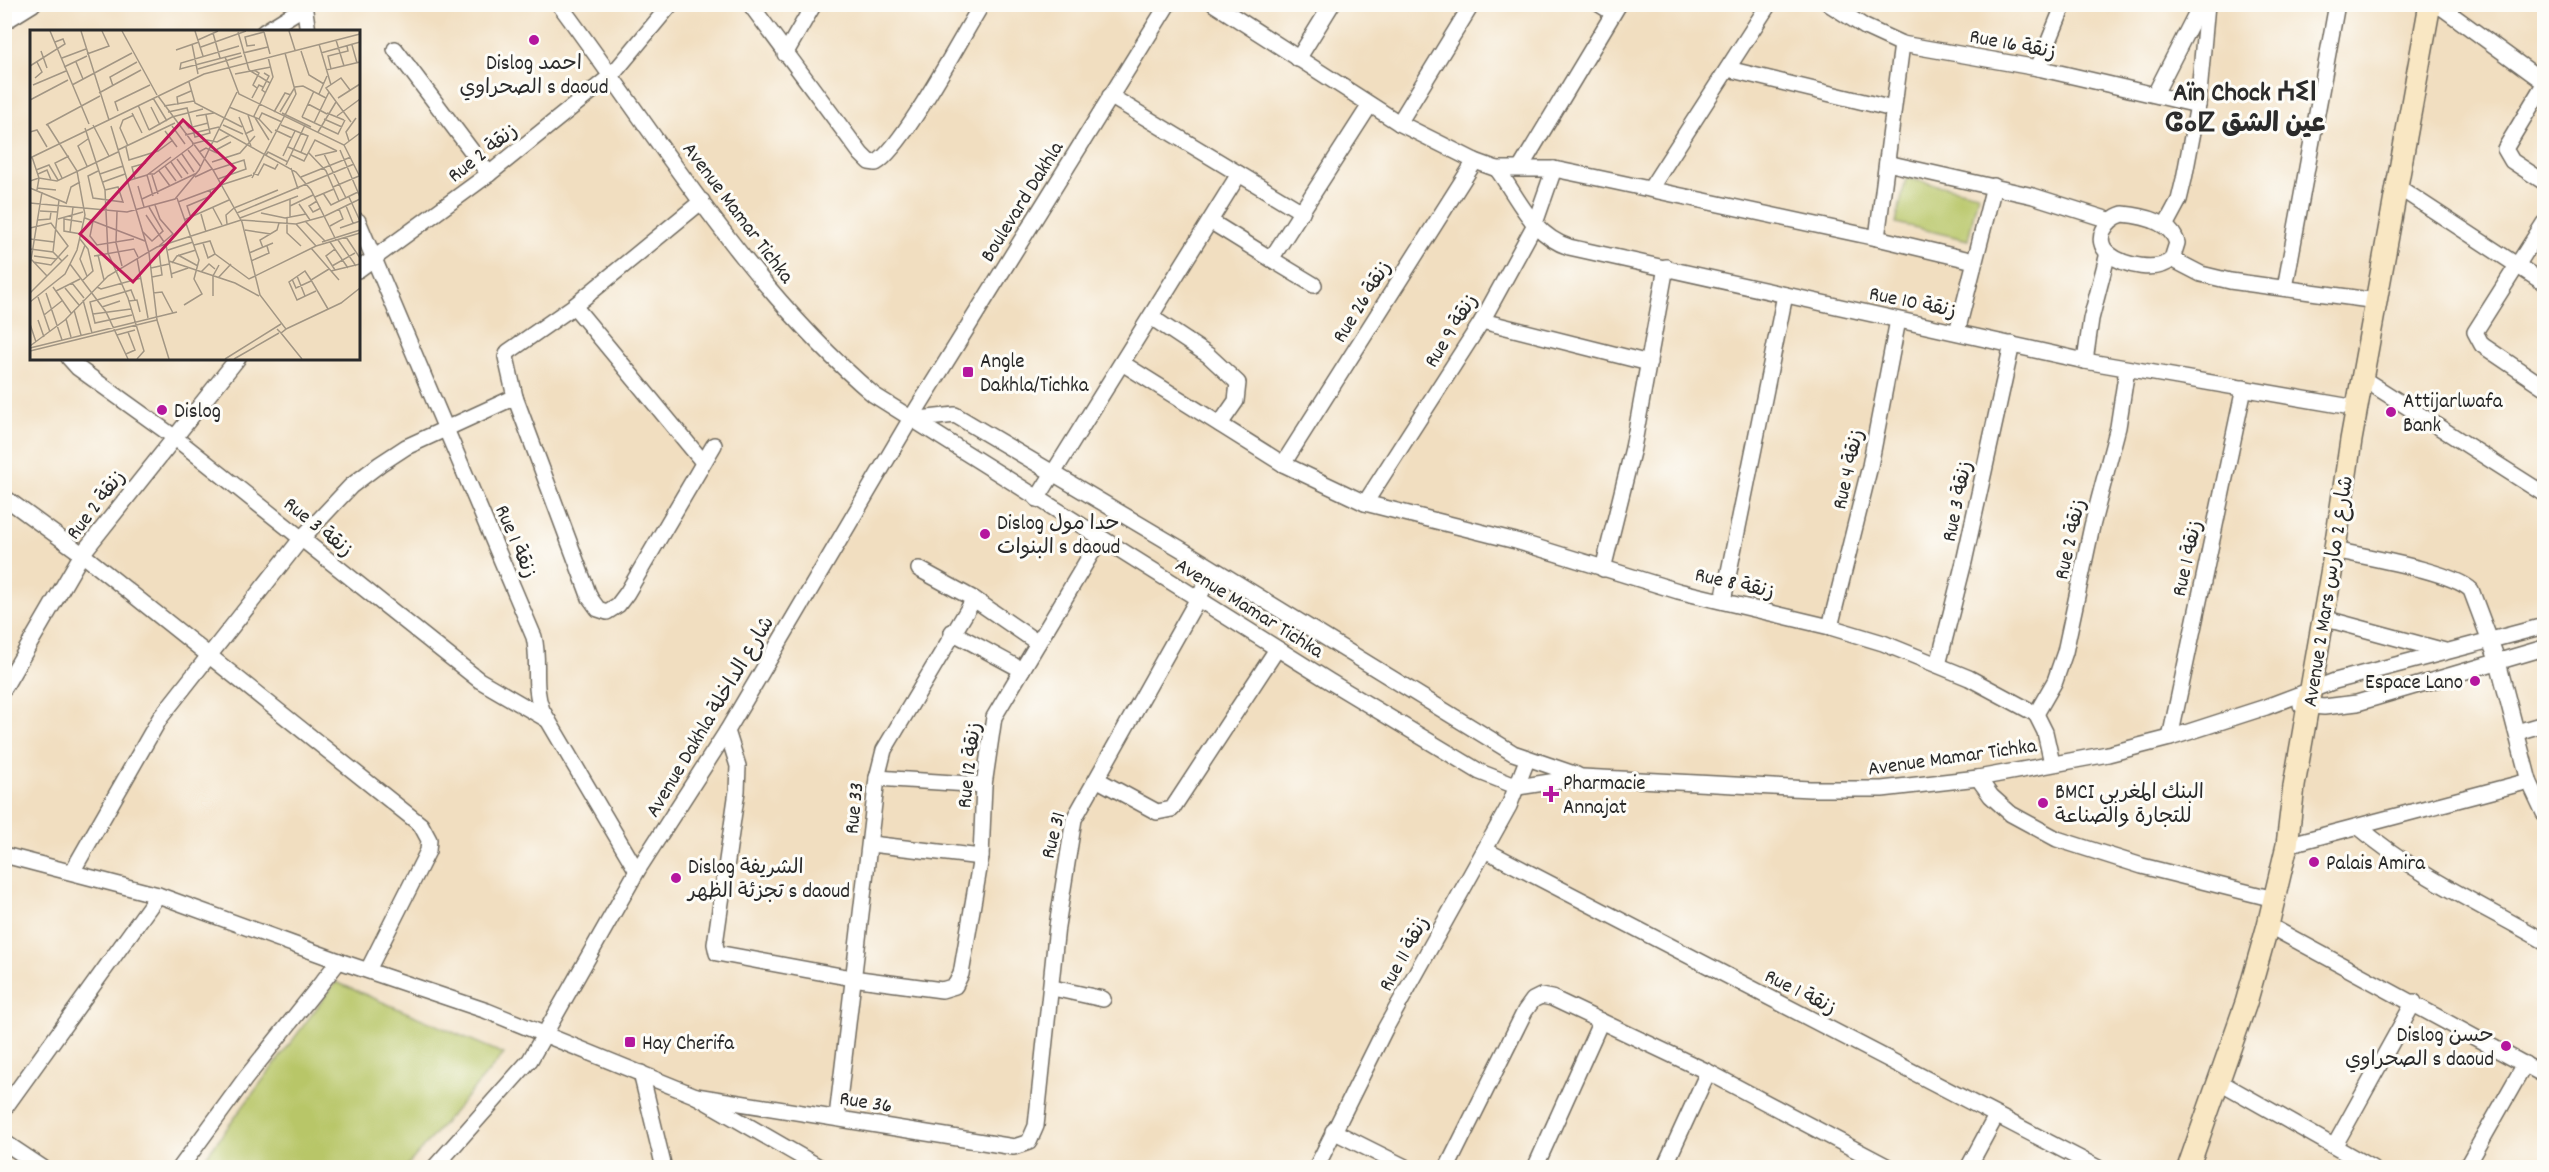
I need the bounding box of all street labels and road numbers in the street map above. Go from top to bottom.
street label: Rue 16 زنقة [1967,23,2058,69]
street label: Rue 2 زنقة [442,117,525,191]
street label: Boulevard Dakhla [974,135,1073,269]
street label: Avenue Mamar Tichka [673,137,800,292]
street label: Rue 26 زنقة [1326,256,1401,350]
street label: Rue 10 زنقة [1866,280,1959,328]
street label: Rue 9 زنقة [1418,289,1487,374]
street label: Rue 4 زنقة [1826,427,1874,513]
street label: Rue 3 زنقة [1936,458,1982,545]
street label: Rue 2 زنقة [60,464,134,547]
street label: Avenue 2 Mars شارع 2 مارس [2297,474,2363,709]
street label: Rue 3 زنقة [276,491,358,566]
street label: Rue 2 زنقة [2048,496,2096,583]
street label: Rue 1 زنقة [485,501,543,584]
street label: Rue 1 زنقة [2166,518,2212,600]
street label: Avenue Mamar Tichka [1168,552,1329,668]
street label: Rue 8 زنقة [1691,561,1777,609]
street label: Avenue Dakhla شارع الداخلة [639,611,784,824]
street label: Rue 12 زنقة [951,721,991,810]
street label: Avenue Mamar Tichka [1866,732,2040,786]
street label: Rue 33 [838,781,874,836]
street label: Rue 31 [1035,809,1075,862]
street label: Rue 11 زنقة [1373,911,1439,997]
street label: Rue 1 زنقة [1758,963,1841,1025]
street label: Rue 36 [837,1085,894,1123]

